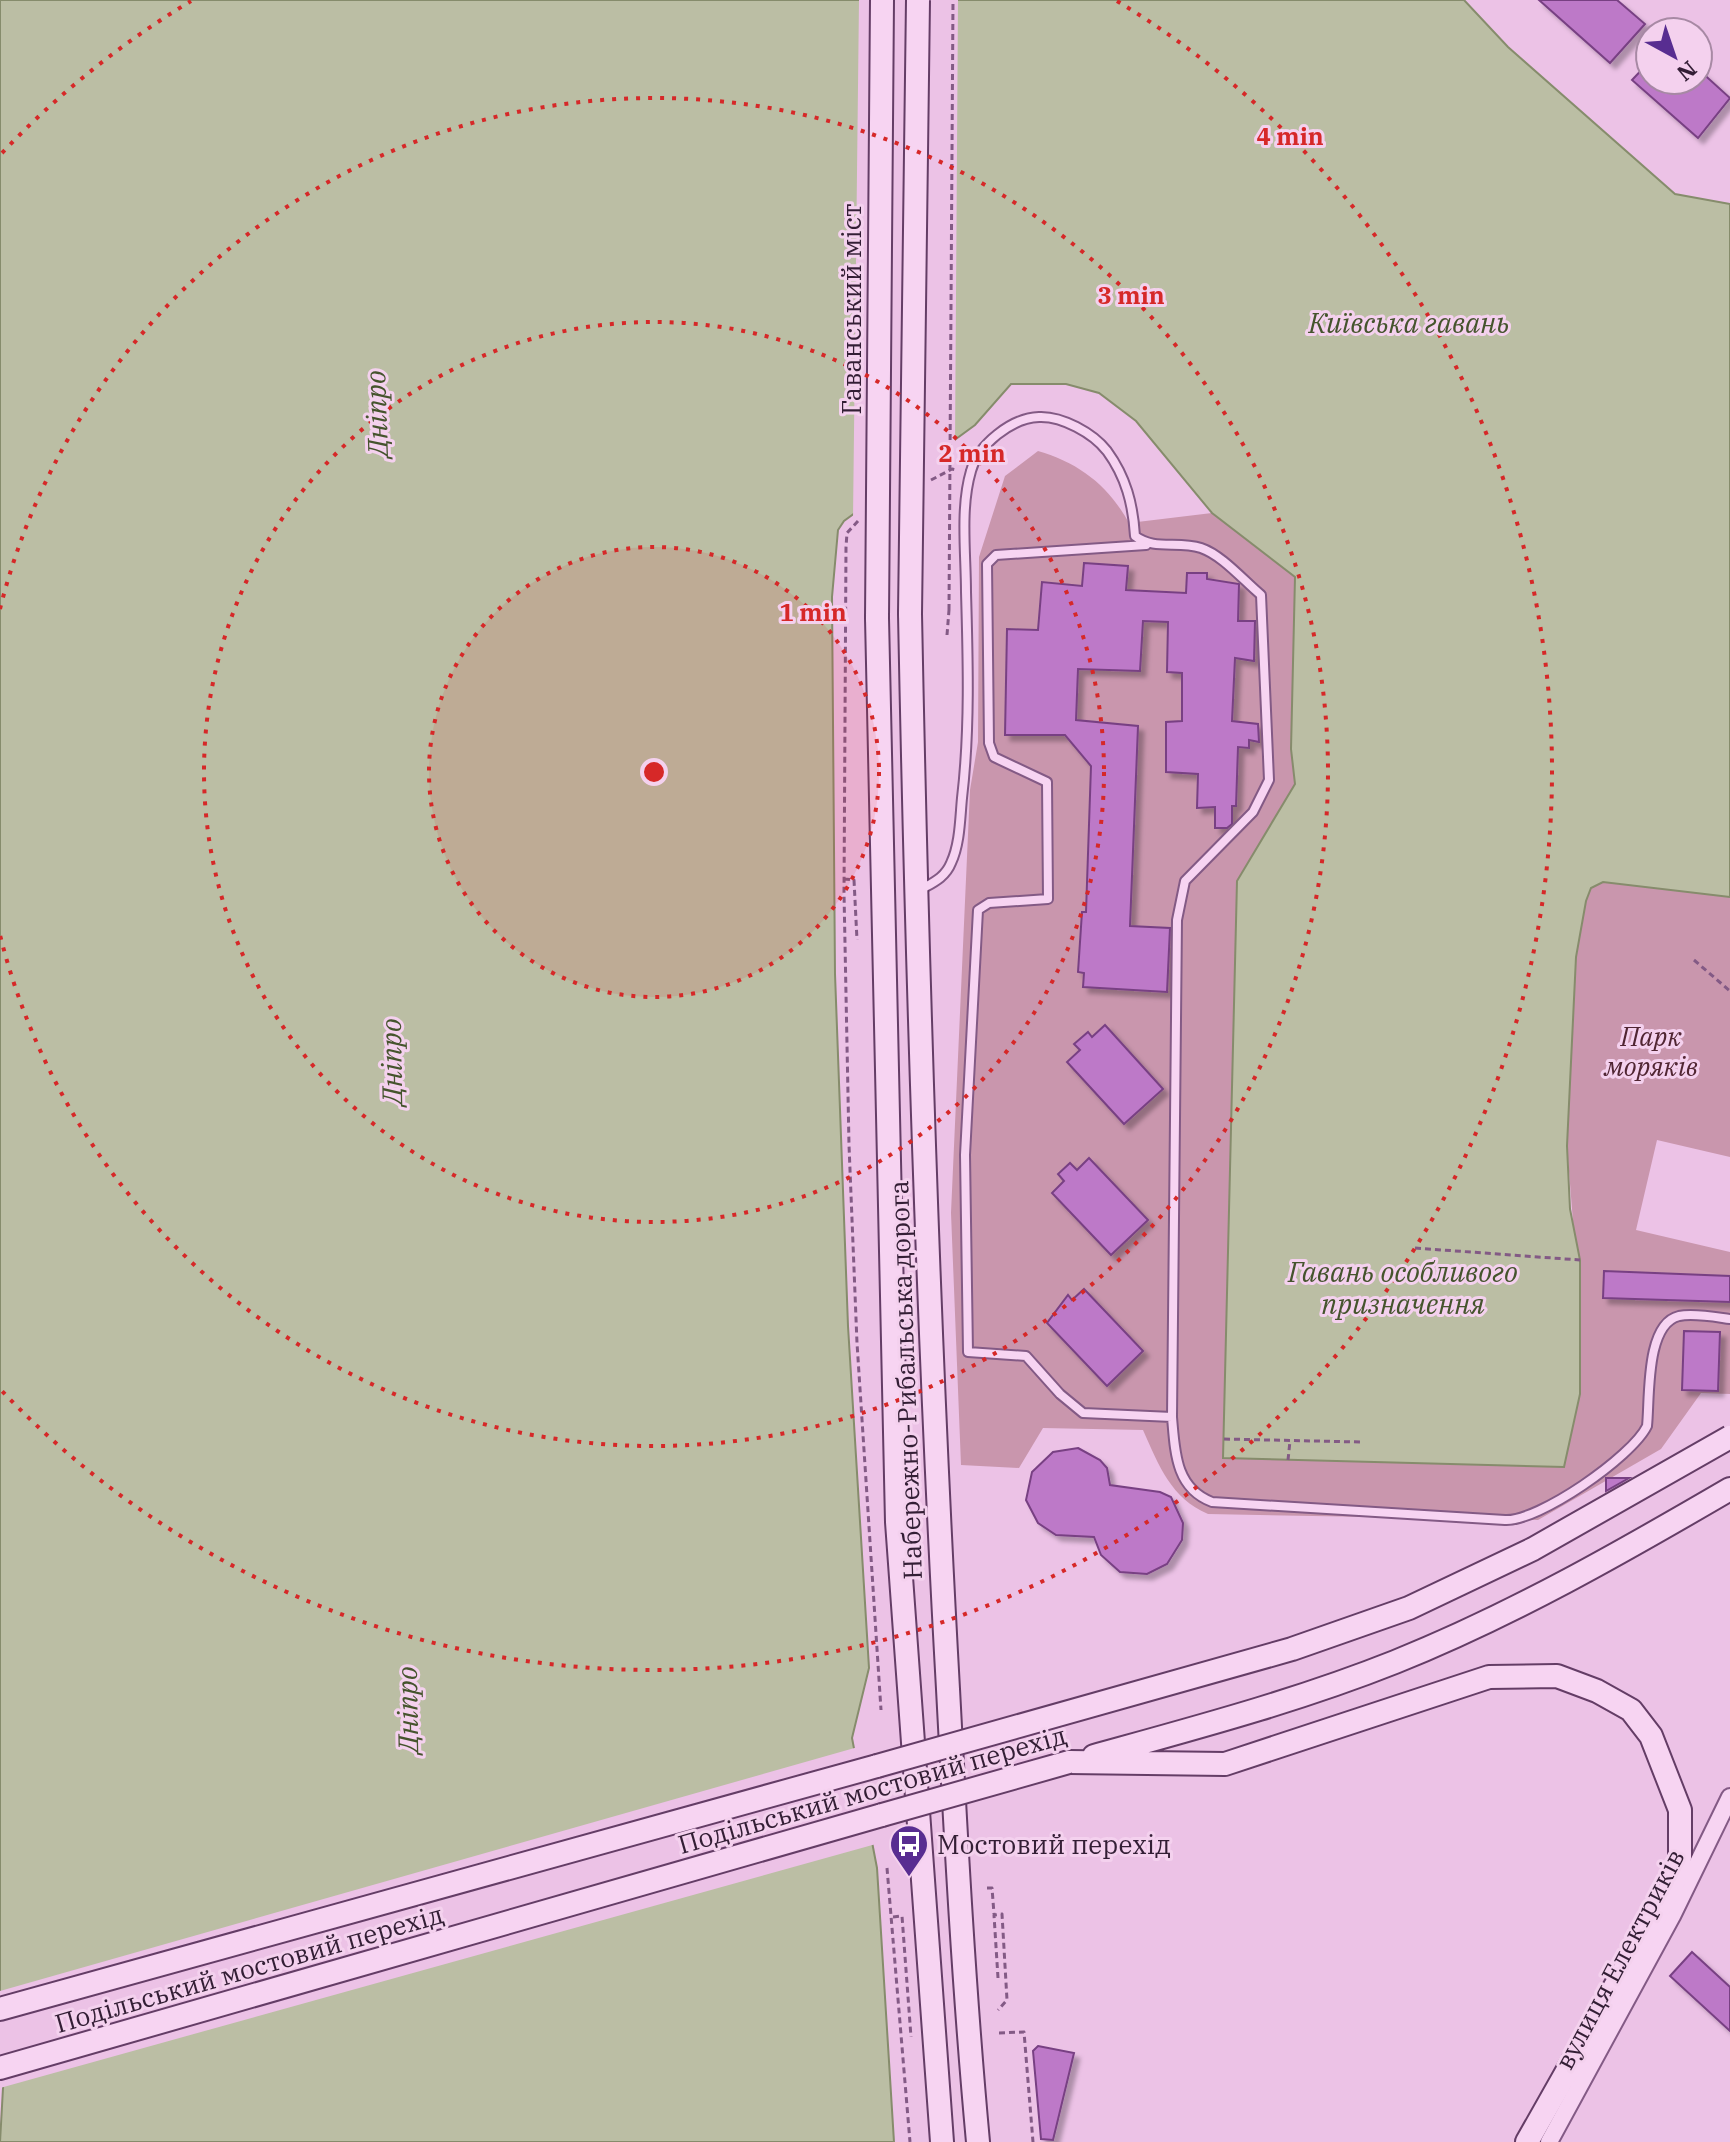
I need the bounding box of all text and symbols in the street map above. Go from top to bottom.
north arrow [1634,16,1714,96]
text: N [1671,55,1703,88]
text: 4 min [1256,120,1324,152]
street label: Гаванський міст [834,203,868,415]
text: 3 min [1097,279,1165,311]
water label: Київська гавань [1308,304,1510,341]
water label: Дніпро [356,370,396,461]
text: 2 min [938,437,1006,469]
text: 1 min [779,596,847,628]
centre of rings [640,758,668,786]
water label: Дніпро [372,1018,410,1109]
park label: Парк моряків [1603,1019,1698,1083]
street label: Набережно-Рибальська дорога [881,1180,929,1580]
water label: Гавань особливого призначення [1287,1253,1518,1322]
water label: Дніпро [388,1666,426,1757]
street label: Подільський мостовий перехід [674,1717,1070,1861]
bus stop icon: Мостовий перехід [888,1823,930,1878]
place label: Мостовий перехід [937,1827,1171,1861]
street label: вулиця Електриків [1547,1843,1691,2075]
street label: Подільський мостовий перехід [51,1896,447,2040]

